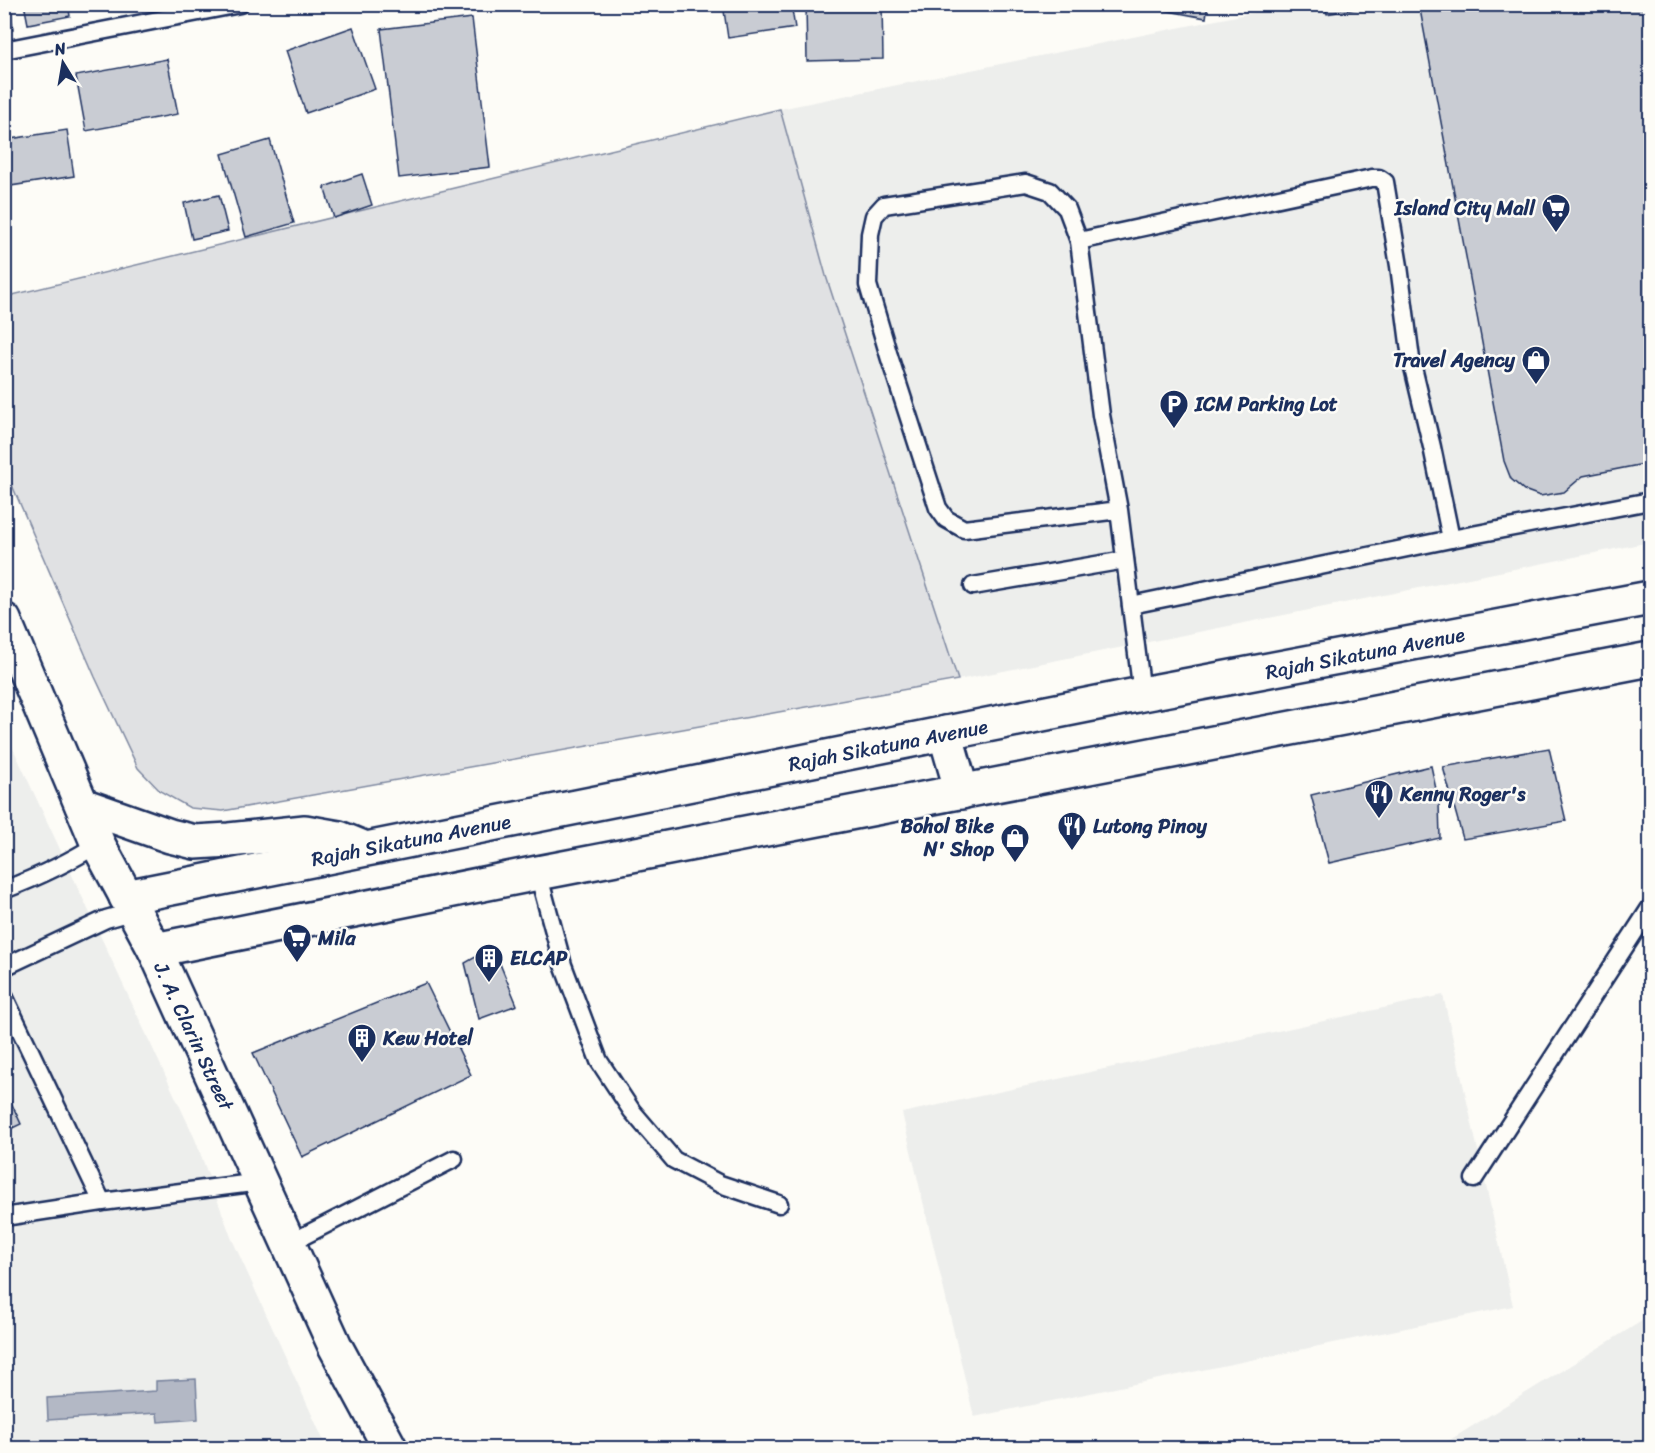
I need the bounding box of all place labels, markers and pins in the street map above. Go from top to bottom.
place label: Island City Mall [1394,191,1536,226]
supermarket icon: Island City Mall [1540,192,1572,234]
place label: Travel Agency [1393,343,1516,378]
shop icon: Travel Agency [1520,344,1552,386]
place label: ICM Parking Lot [1194,387,1338,422]
parking icon: ICM Parking Lot [1158,388,1190,430]
place label: Kenny Roger's [1399,777,1526,812]
restaurant icon: Kenny Roger's [1363,778,1395,820]
place label: Bohol Bike N' Shop [900,809,995,867]
place label: Lutong Pinoy [1093,809,1208,844]
restaurant icon: Lutong Pinoy [1056,810,1088,852]
shop icon: Bohol Bike N' Shop [999,822,1031,864]
place label: Mila [317,921,357,956]
supermarket icon: Mila [281,922,313,964]
place label: ELCAP [510,941,568,976]
building icon: ELCAP [473,942,505,984]
place label: Kew Hotel [382,1021,474,1056]
building icon: Kew Hotel [346,1022,378,1064]

